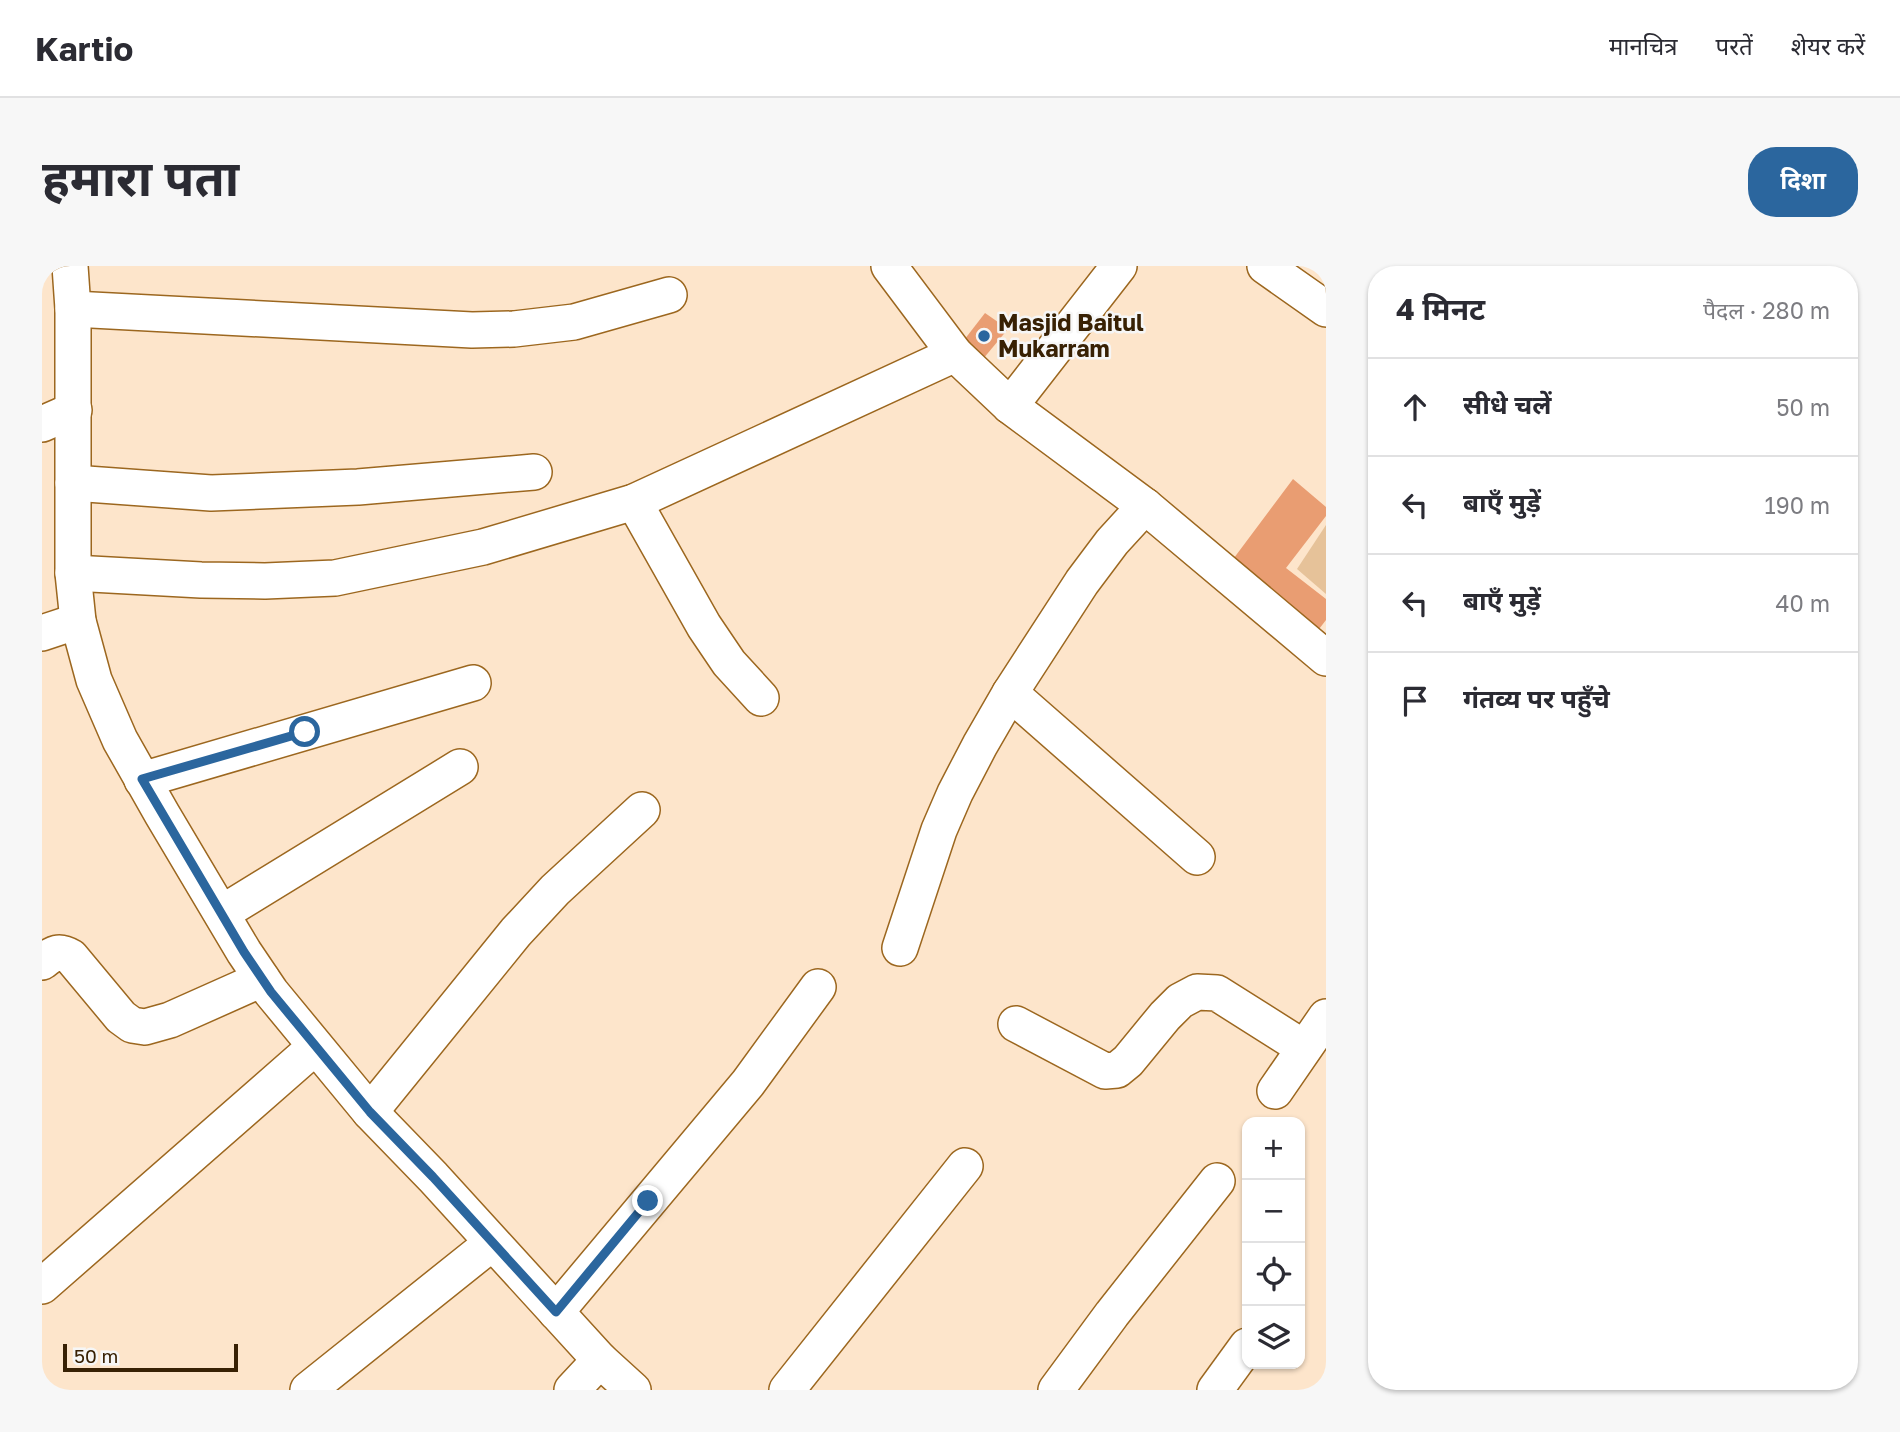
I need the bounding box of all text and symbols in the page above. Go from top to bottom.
text: Kartio [35,29,133,68]
text: मानचित्र [1609,31,1678,60]
text: परतें [1716,31,1753,60]
text: शेयर करें [1791,31,1865,60]
button: दिशा [1748,147,1858,217]
text: हमारा पता [42,148,239,207]
text: 4 मिनट [1396,291,1485,327]
text: पैदल · 280 m [1703,296,1830,324]
place label: Masjid Baitul Mukarram [998,308,1144,362]
marker: Masjid Baitul Mukarram [976,328,992,344]
icon: ahead [1396,388,1434,426]
text: सीधे चलें [1463,389,1551,420]
text: 50 m [1776,393,1830,421]
icon: left [1396,486,1434,524]
text: बाएँ मुड़ें [1463,487,1541,518]
text: 190 m [1765,491,1830,519]
icon: left [1396,584,1434,622]
text: बाएँ मुड़ें [1463,585,1541,616]
text: 40 m [1776,589,1830,617]
icon: arrive [1396,682,1434,720]
text: गंतव्य पर पहुँचे [1463,683,1610,714]
route start [289,716,320,747]
map controls [1242,1117,1305,1369]
button: + [1242,1117,1305,1180]
button: − [1242,1180,1305,1243]
route end [632,1185,663,1216]
button: locate [1242,1243,1305,1306]
button: layers [1242,1306,1305,1369]
scale bar [63,1341,238,1373]
text: 50 m [74,1344,118,1367]

